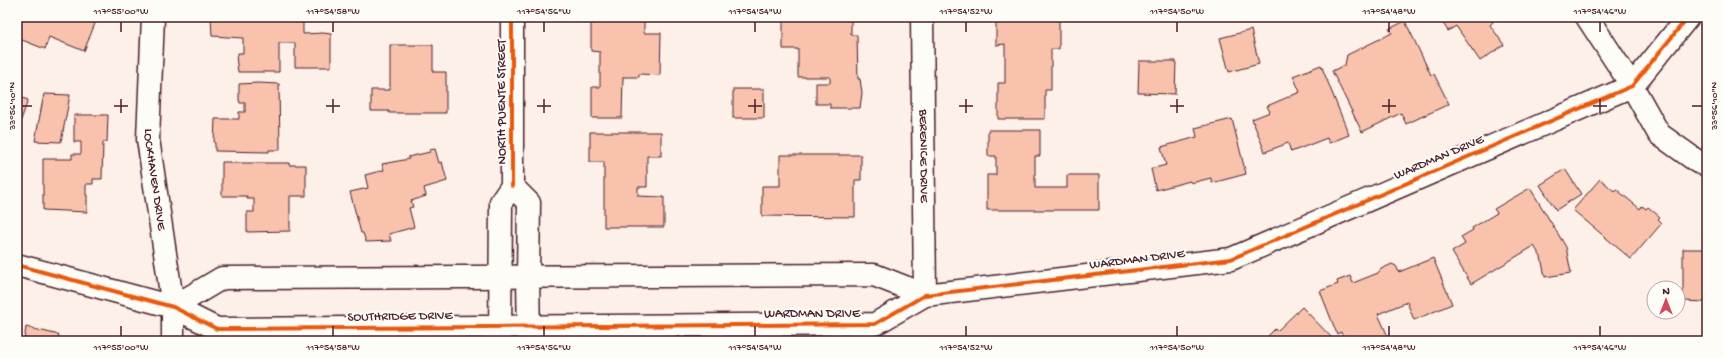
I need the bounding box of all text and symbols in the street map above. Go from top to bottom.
text: 117°55'00"W [93,6,149,18]
text: 117°54'58"W [305,6,360,18]
text: 117°54'56"W [516,6,571,18]
text: 117°54'54"W [728,6,782,18]
text: 117°54'52"W [938,6,993,18]
text: 117°54'50"W [1149,6,1204,18]
text: 117°54'48"W [1361,6,1416,18]
text: 117°54'46"W [1573,6,1627,18]
street label: NORTH PUENTE STREET [495,38,510,165]
text: 33°56'10"N [7,81,19,131]
text: 33°56'10"N [1709,81,1721,131]
street label: BERENICE DRIVE [915,108,932,204]
street label: LOCKHAVEN DRIVE [140,128,169,232]
street label: WARDMAN DRIVE [1392,132,1487,184]
street label: WARDMAN DRIVE [1088,247,1186,273]
north arrow [1646,280,1686,320]
text: N [1662,286,1670,298]
street label: WARDMAN DRIVE [764,307,861,322]
street label: SOUTHRIDGE DRIVE [347,309,454,325]
text: 117°55'00"W [93,342,149,354]
text: 117°54'58"W [305,342,360,354]
text: 117°54'56"W [516,342,571,354]
text: 117°54'54"W [728,342,782,354]
text: 117°54'52"W [938,342,993,354]
text: 117°54'50"W [1149,342,1204,354]
text: 117°54'48"W [1361,342,1416,354]
text: 117°54'46"W [1573,342,1627,354]

